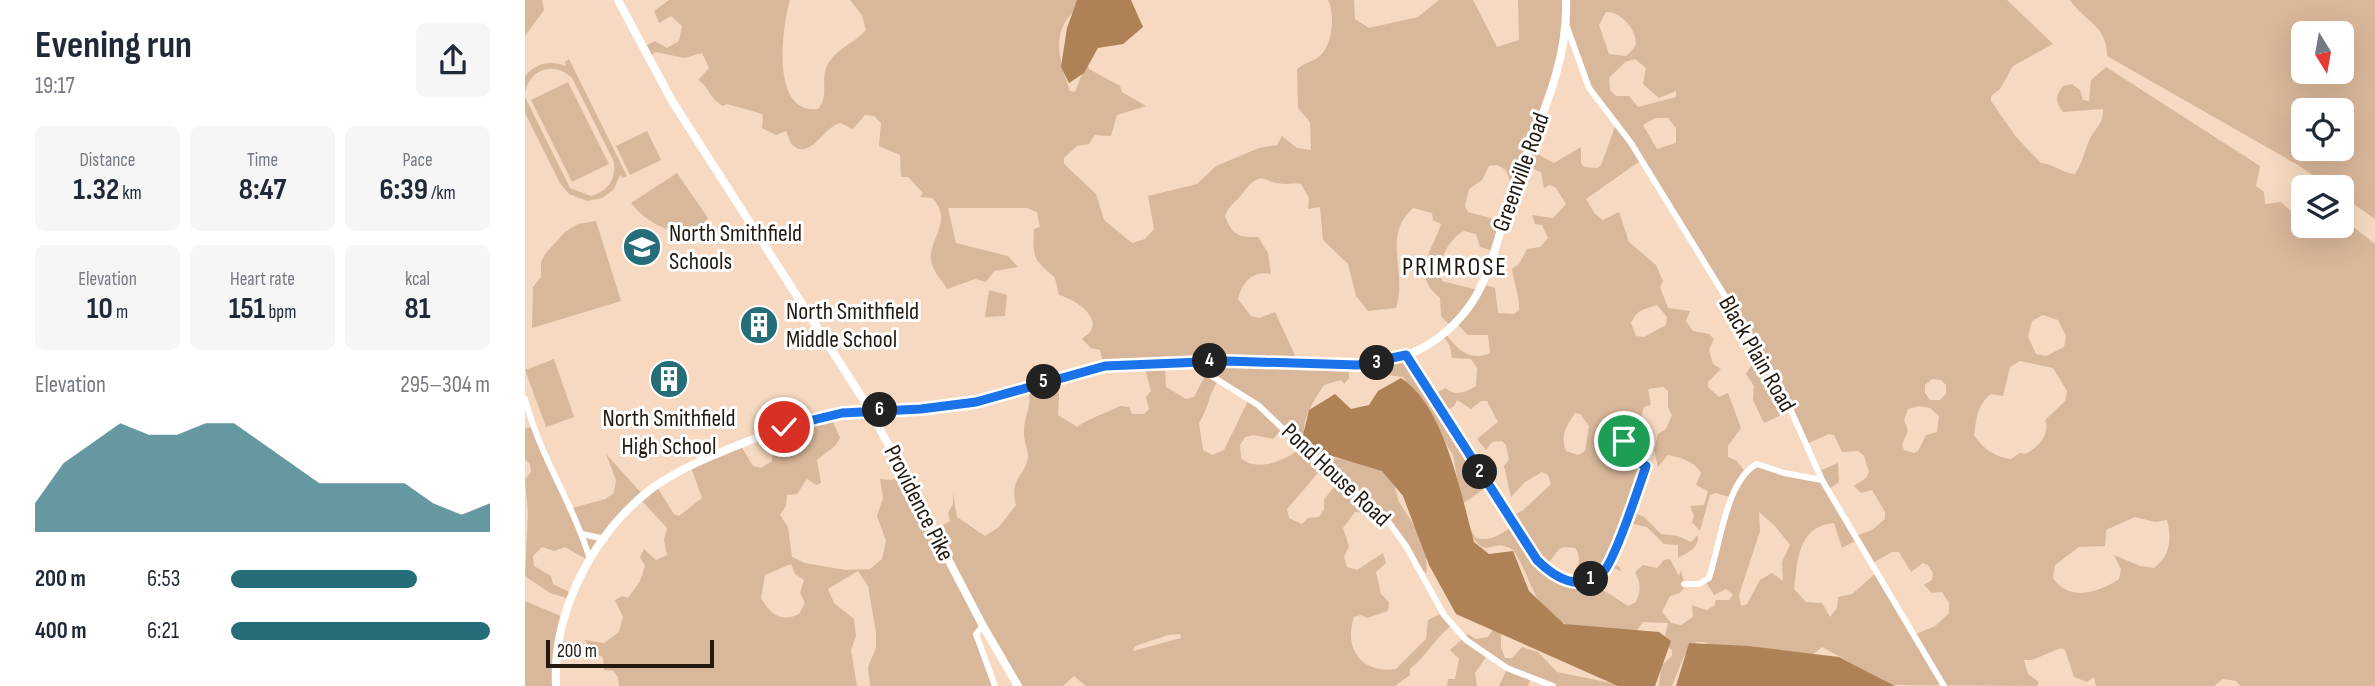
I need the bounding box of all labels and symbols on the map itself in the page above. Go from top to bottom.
north arrow [2291,21,2354,84]
street label: Greenville Road [1486,109,1556,235]
place label: North Smithfield Schools [669,219,802,276]
school or university icon: North Smithfield Schools [621,226,663,268]
district label: PRIMROSE [1402,252,1508,283]
street label: Black Plain Road [1712,291,1802,417]
place label: North Smithfield Middle School [786,297,919,354]
building icon: North Smithfield Middle School [738,304,780,346]
pin: 4 [1193,344,1227,378]
pin: 3 [1359,346,1395,380]
building icon: North Smithfield High School [648,358,690,400]
pin: 5 [1027,364,1061,400]
pin: 6 [863,392,897,428]
pin [754,397,814,457]
place label: North Smithfield High School [602,404,736,461]
pin [1594,411,1654,471]
street label: Pond House Road [1275,417,1397,533]
street label: Providence Pike [877,440,961,566]
pin: 2 [1462,454,1497,490]
pin: 1 [1573,562,1609,596]
scale bar [546,637,714,669]

